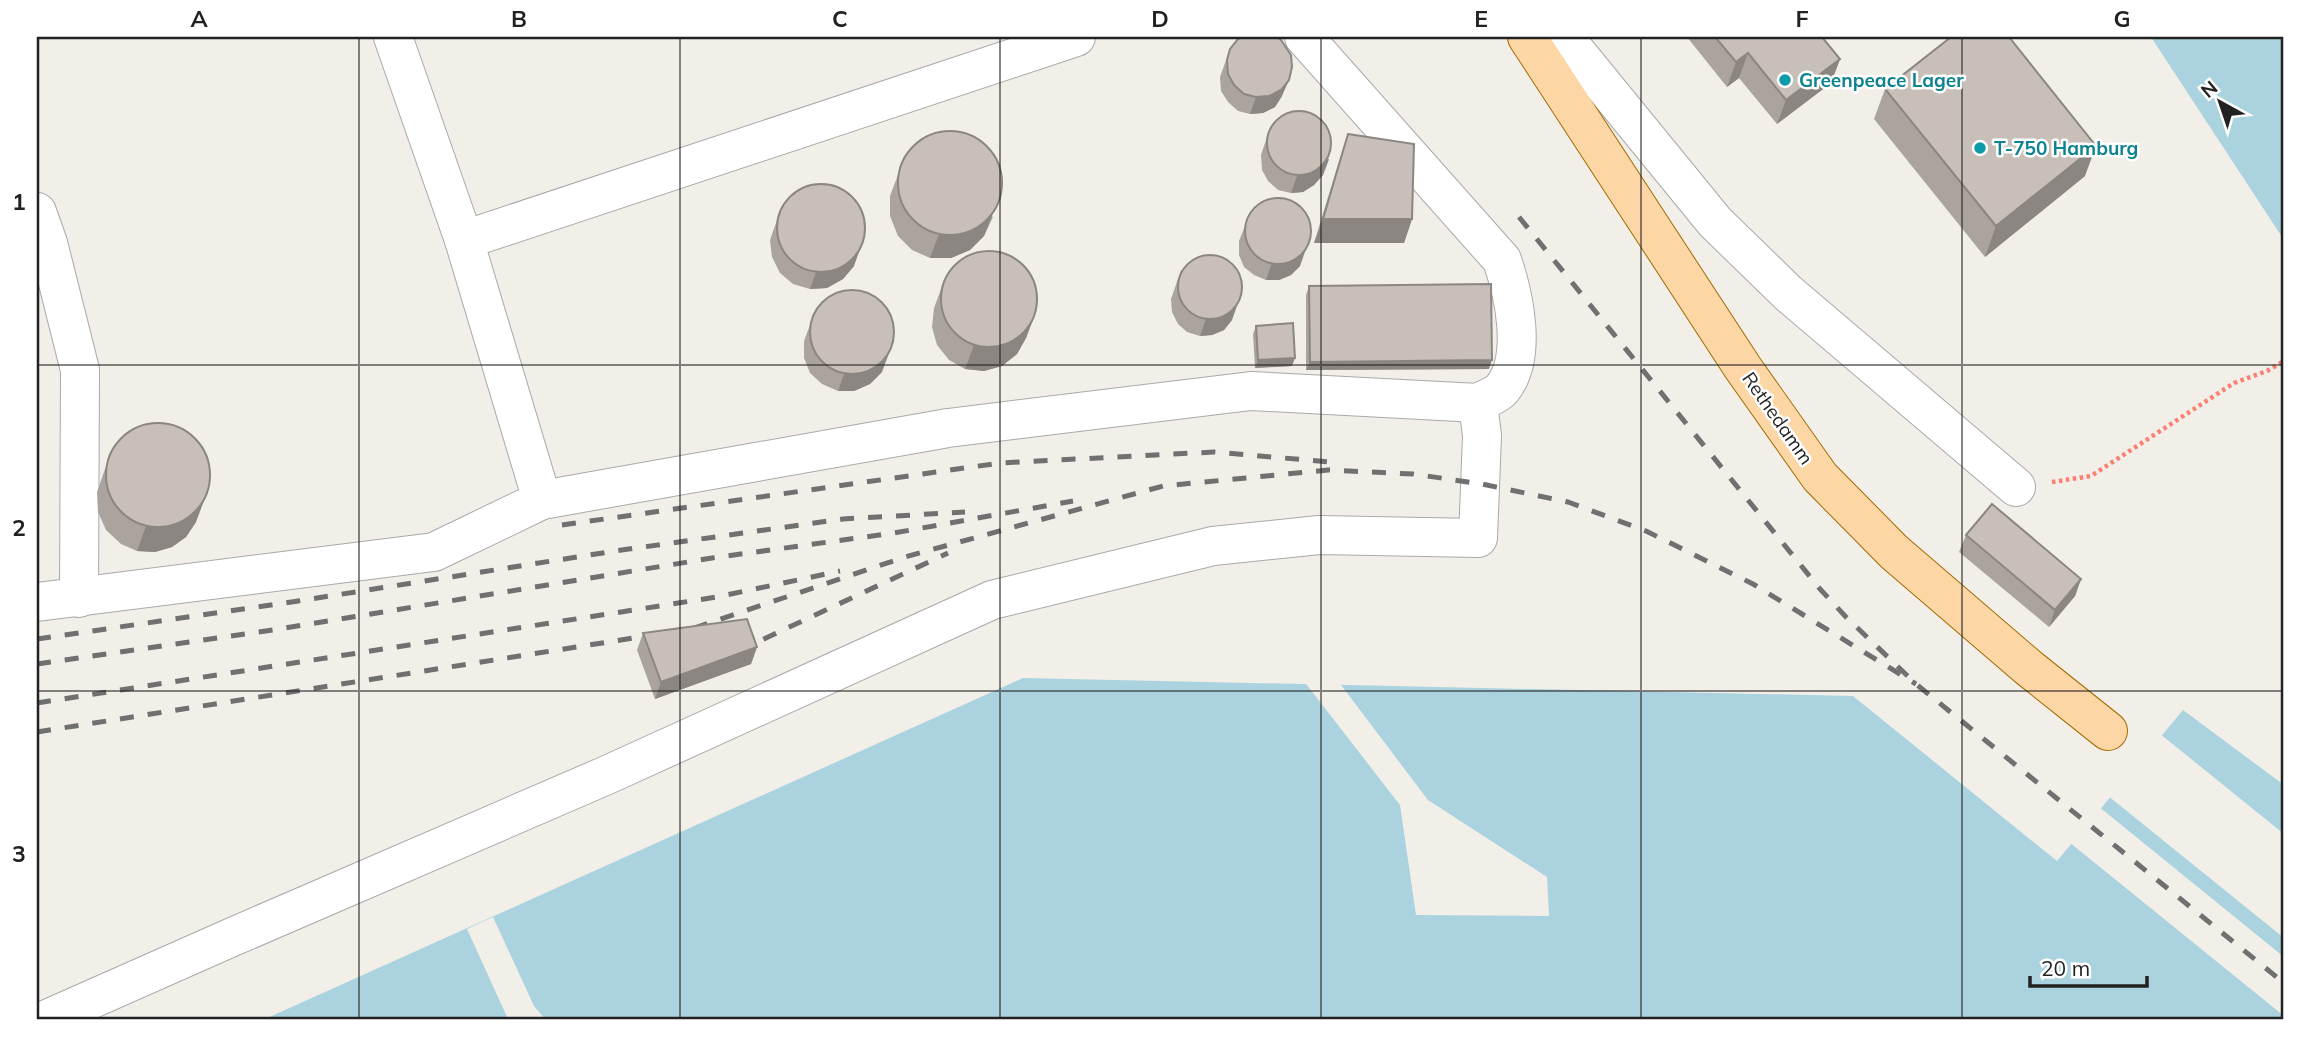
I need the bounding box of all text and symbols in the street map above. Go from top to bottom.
text: A [190,4,208,33]
text: B [511,4,527,33]
text: C [832,4,848,33]
text: D [1151,4,1169,33]
text: E [1474,4,1488,33]
text: F [1795,4,1809,33]
text: G [2113,4,2131,33]
north arrow [2184,66,2254,136]
place label: Greenpeace Lager [1799,68,1964,92]
marker: Greenpeace Lager [1777,72,1793,88]
text: N [2196,75,2222,103]
place label: T-750 Hamburg [1994,136,2138,160]
marker: T-750 Hamburg [1972,140,1988,156]
text: 1 [12,187,26,216]
street label: Rethedamm [1737,367,1819,469]
text: 2 [12,513,26,542]
text: 3 [12,839,26,868]
scale bar [2030,944,2148,988]
text: 20 m [2041,955,2090,981]

